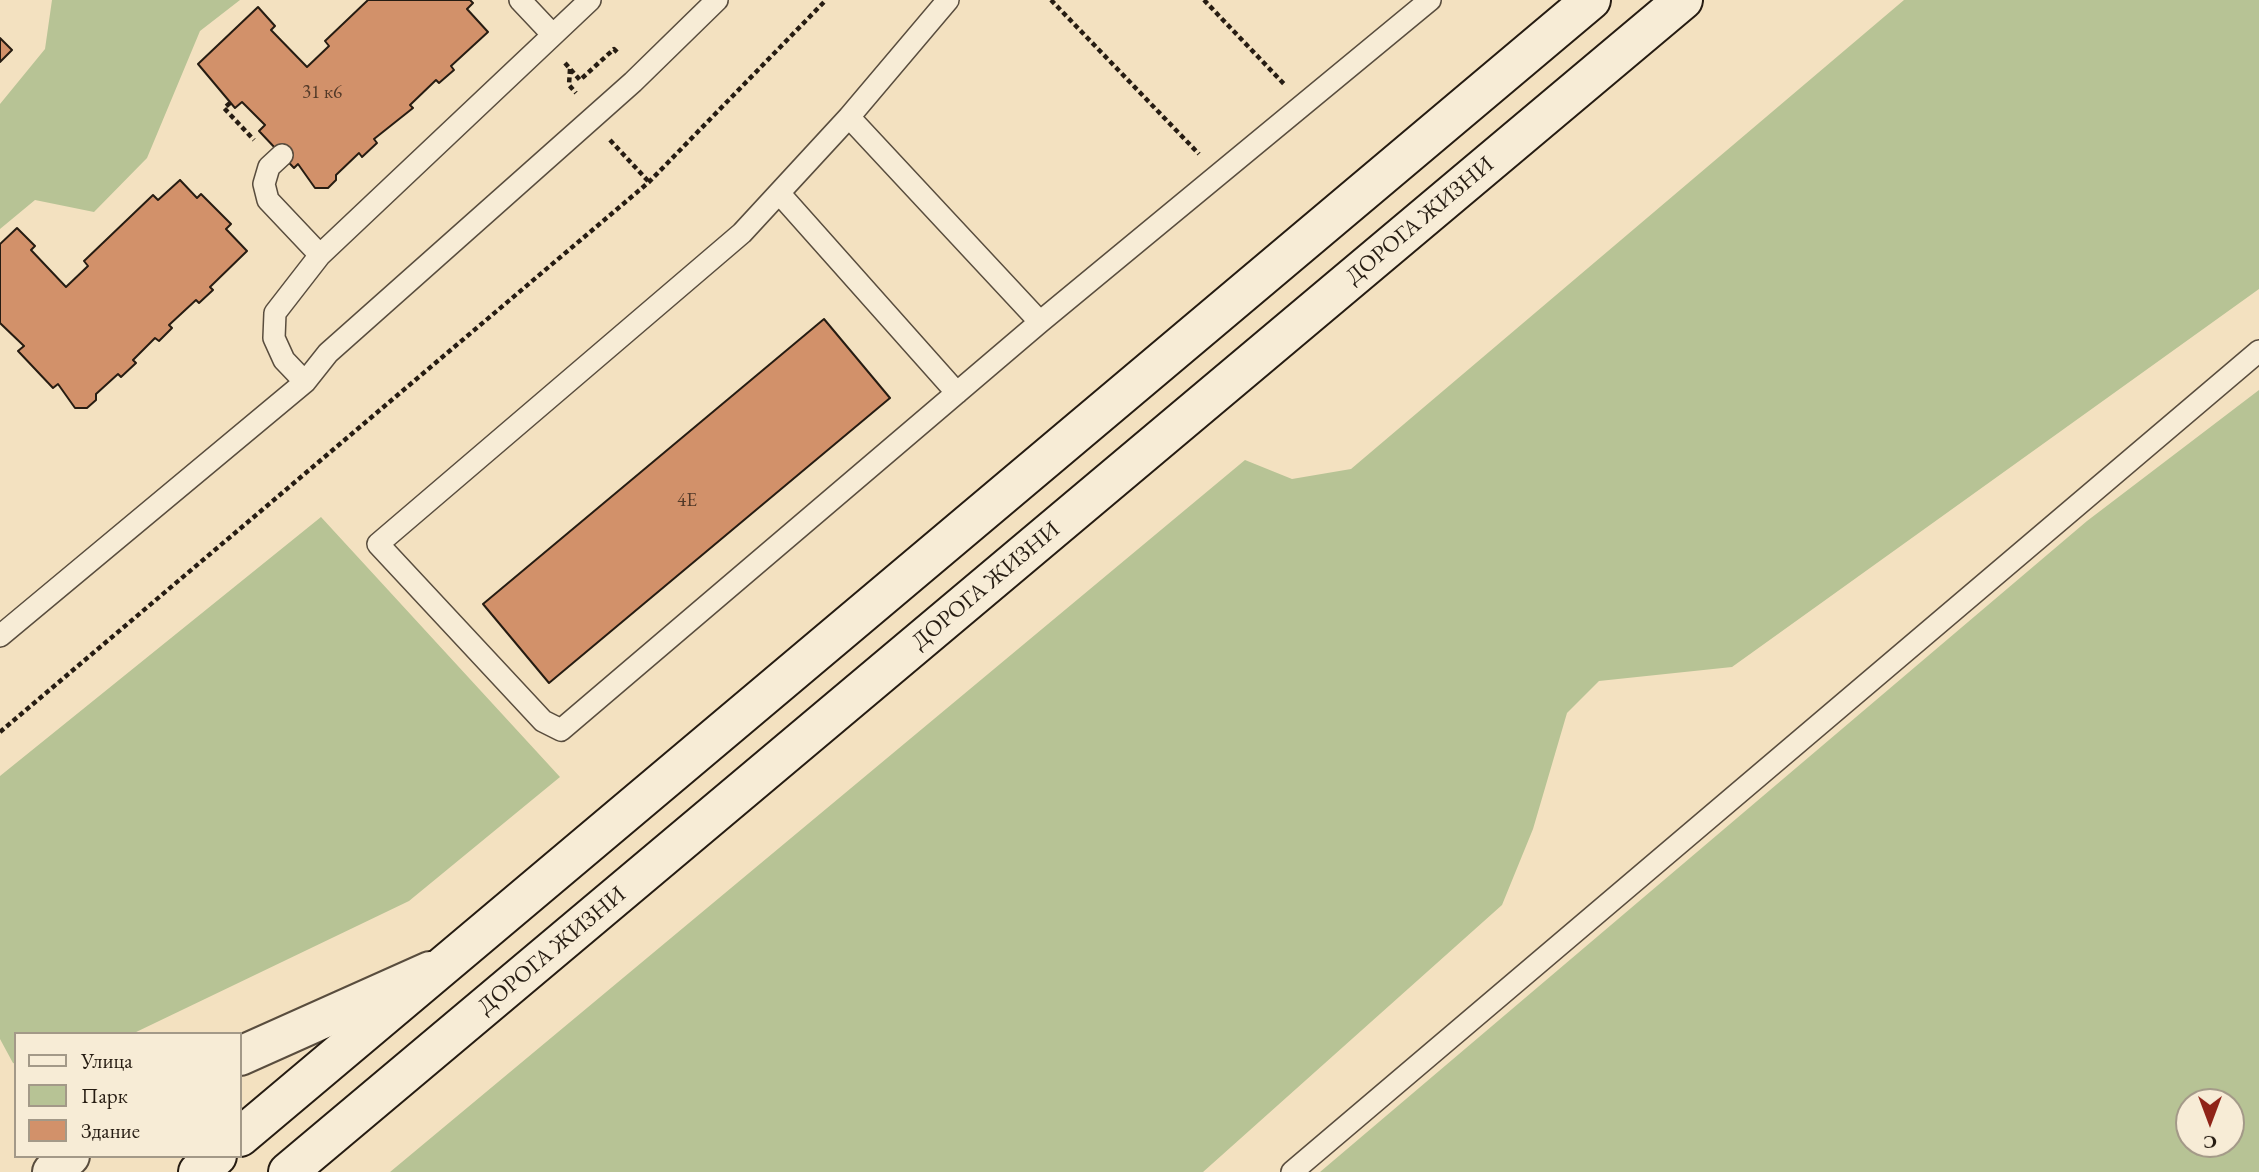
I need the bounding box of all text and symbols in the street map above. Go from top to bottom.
house number: 31 к6 [302,82,342,104]
street label: ДОРОГА ЖИЗНИ [1341,151,1499,291]
house number: 4Е [677,490,697,512]
street label: ДОРОГА ЖИЗНИ [907,516,1065,656]
street label: ДОРОГА ЖИЗНИ [473,881,631,1021]
legend [14,1032,242,1158]
text: Улица [81,1047,133,1074]
text: Парк [81,1082,128,1109]
north arrow [2175,1088,2245,1158]
text: Здание [81,1117,140,1144]
text: С [2203,1130,2217,1155]

